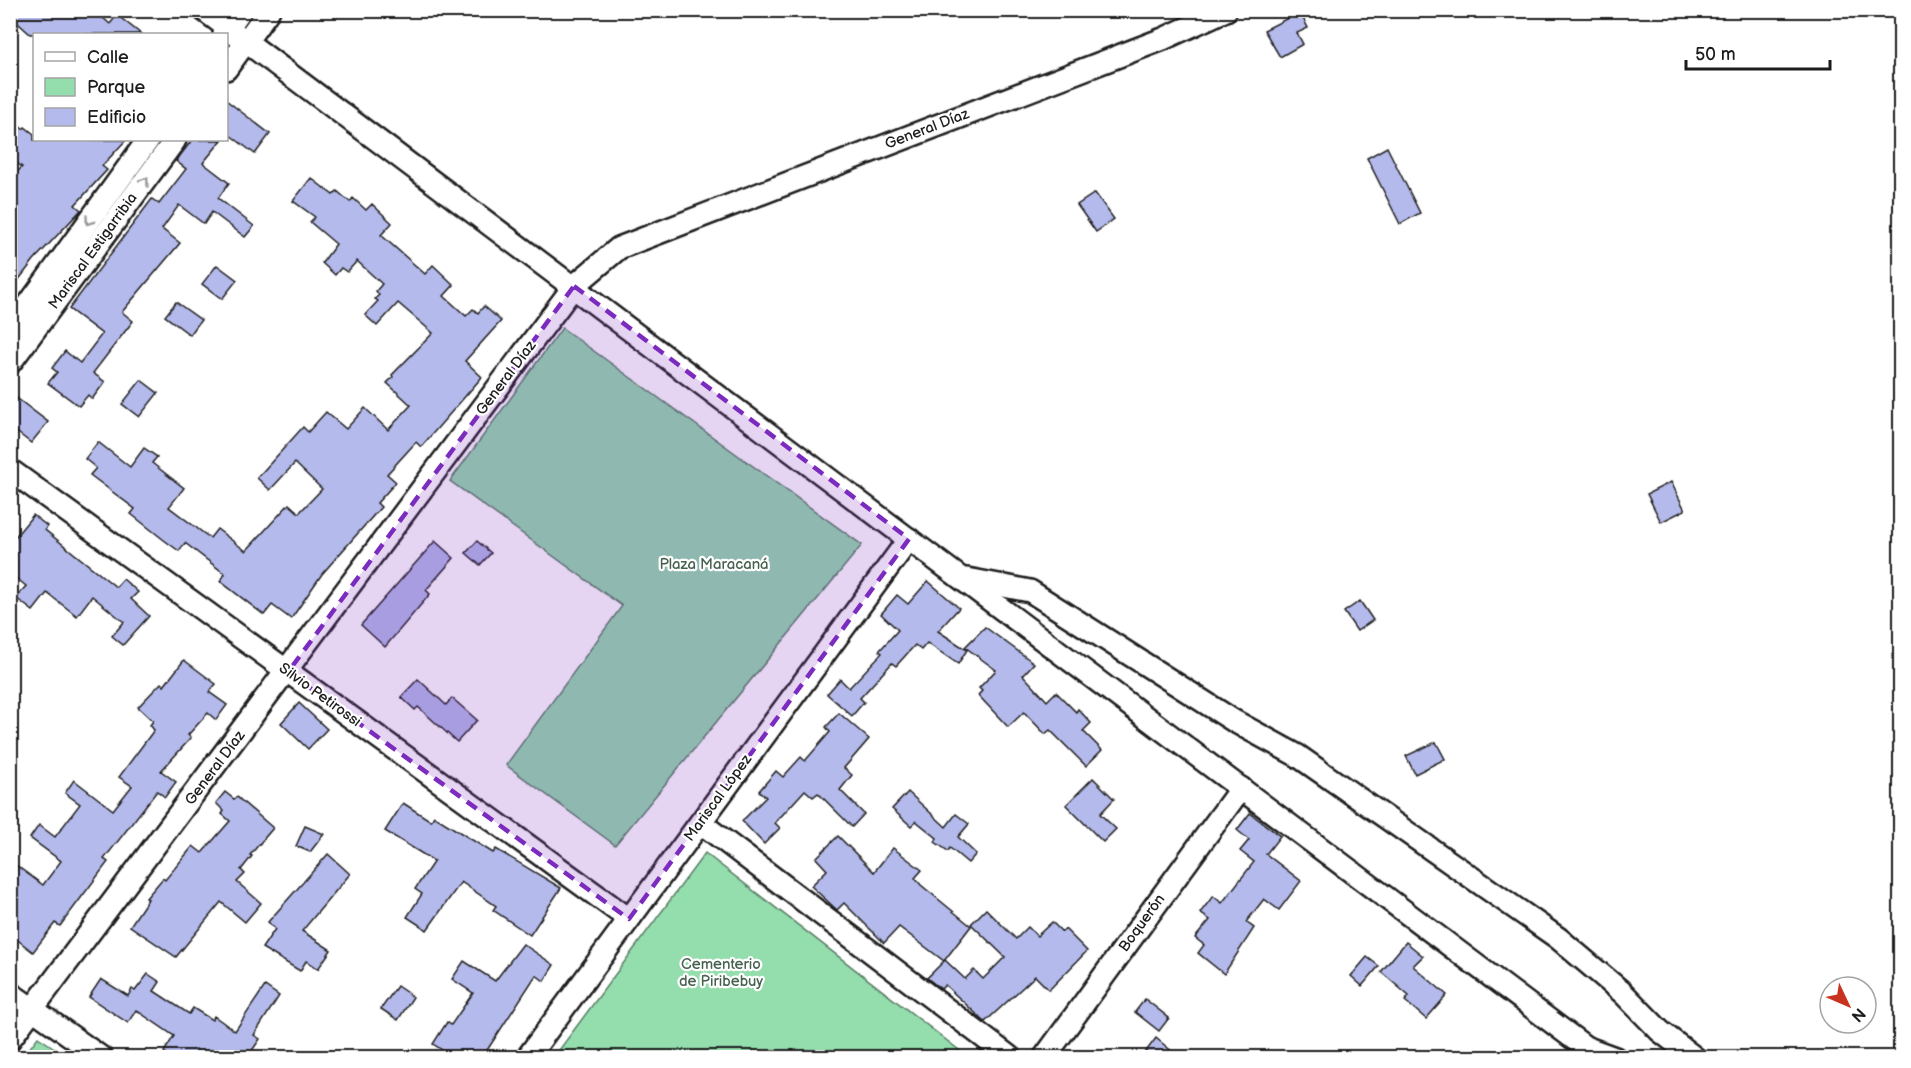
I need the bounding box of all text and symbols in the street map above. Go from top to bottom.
legend [33,33,228,141]
scale bar [1686,33,1830,71]
text: 50 m [1695,44,1736,65]
text: Calle [87,47,129,68]
text: Parque [87,77,145,98]
street label: General Díaz [882,104,973,154]
text: Edificio [87,107,146,128]
one-way arrow [137,176,148,187]
street label: Mariscal Estigarribia [44,189,142,313]
one-way arrow [85,215,96,226]
street label: General Díaz [472,336,541,419]
park label: Plaza Maracaná [659,555,769,574]
street label: Silvio Petirossi [275,659,365,731]
street label: General Díaz [181,726,250,809]
street label: Mariscal López [680,750,756,845]
street label: Boquerón [1115,890,1169,956]
park label: Cementerio de Piribebuy [679,955,763,991]
north arrow [1818,975,1878,1035]
text: N [1847,1003,1869,1025]

